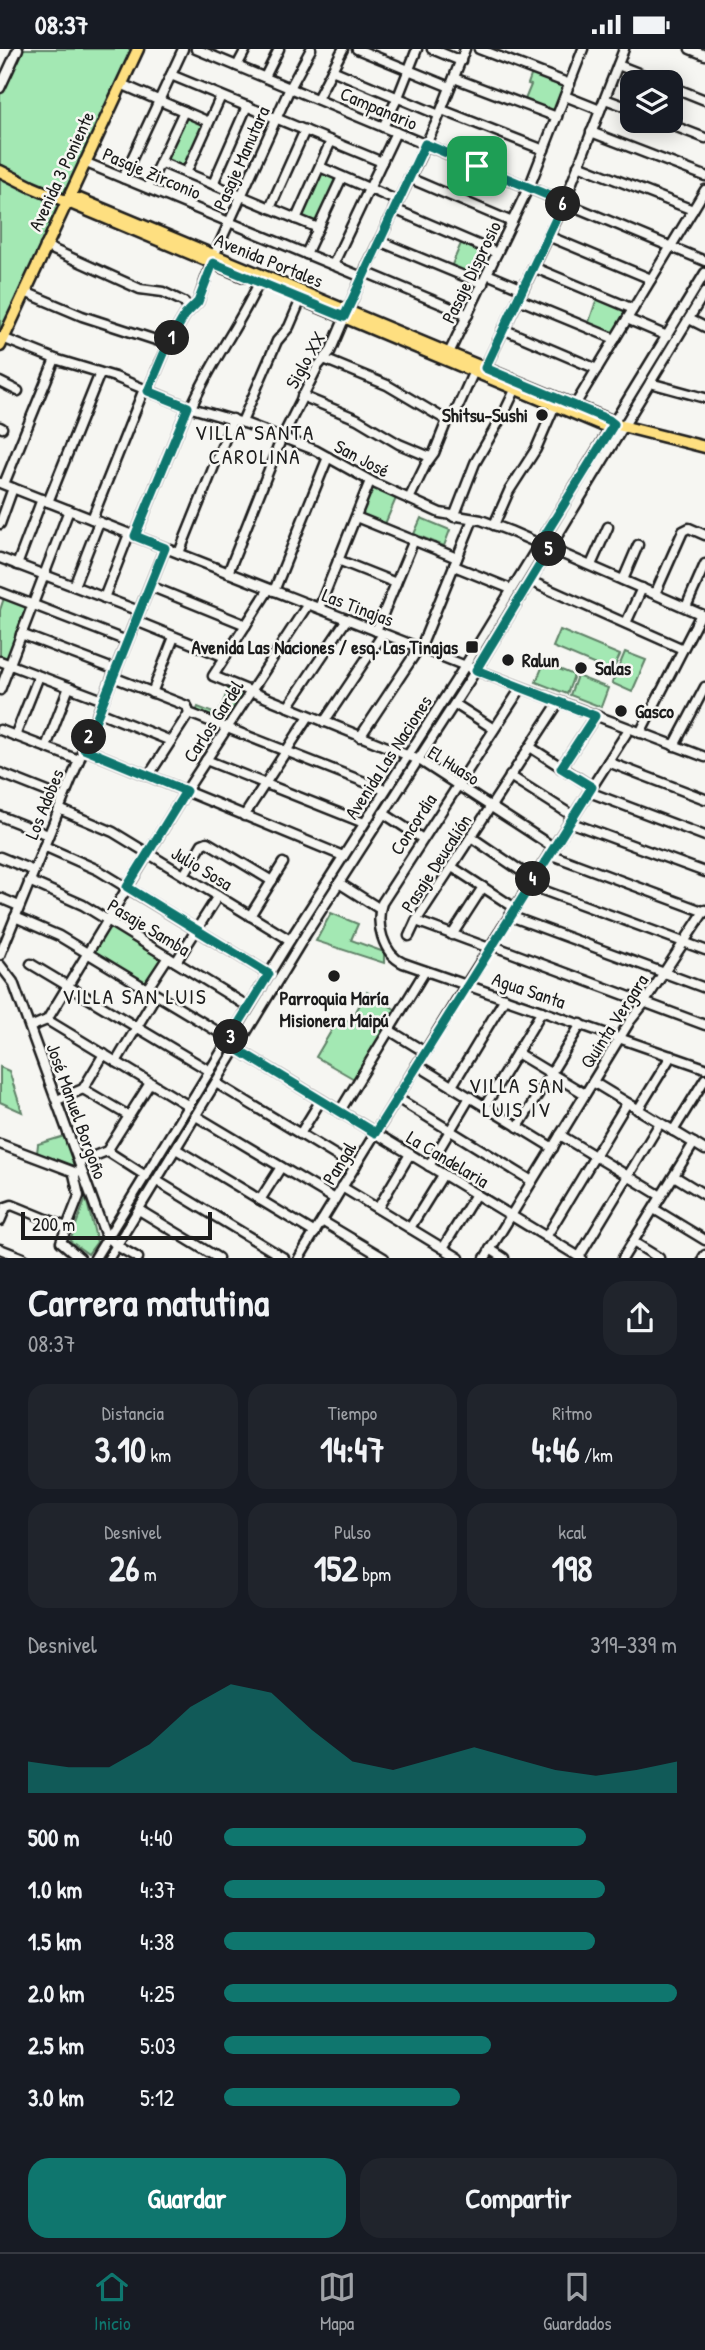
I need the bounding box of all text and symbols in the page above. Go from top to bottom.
text: 08:37 [35,7,88,42]
map controls [620,70,683,133]
button: layers [620,70,683,133]
street label: Campanario [336,80,422,136]
street label: Pasaje Manutara [206,101,276,214]
street label: Avenida 3 Poniente [22,107,100,235]
pin [447,136,507,196]
street label: Pasaje Zirconio [99,141,205,206]
icon: arrive [458,147,496,185]
pin: 6 [546,187,580,221]
text: 6 [559,190,566,216]
street label: Pasaje Disprosio [435,216,507,327]
street label: Avenida Portales [211,226,327,294]
pin: 1 [154,321,190,355]
text: 1 [168,324,175,350]
street label: Siglo XX [279,327,331,393]
place label: Shitsu-Sushi [442,402,528,428]
marker: Shitsu-Sushi [534,407,550,423]
district label: VILLA SANTA CAROLINA [195,418,315,471]
street label: San José [330,433,394,483]
pin: 5 [532,531,566,567]
text: 5 [544,535,553,561]
street label: Las Tinajas [319,581,397,633]
place label: Avenida Las Naciones / esq. Las Tinajas [191,634,459,661]
marker: Avenida Las Naciones / esq. Las Tinajas [464,639,480,655]
place label: Ralun [522,647,560,673]
marker: Ralun [500,652,516,668]
place label: Salas [595,655,632,681]
marker: Salas [573,660,589,676]
street label: Carlos Gardel [177,674,250,767]
street label: Avenida Las Naciones [338,690,438,824]
place label: Gasco [635,698,674,724]
marker: Gasco [613,703,629,719]
pin: 2 [72,719,106,755]
text: 2 [84,723,93,749]
street label: El Huaso [423,739,485,791]
street label: Los Adobes [18,765,70,843]
street label: Concordia [384,788,443,860]
street label: Pasaje Deucalión [395,809,477,917]
street label: Julio Sosa [167,840,238,897]
pin: 4 [516,861,550,897]
text: 4 [529,865,536,891]
street label: Pasaje Samba [103,892,196,962]
street label: Agua Santa [489,965,570,1015]
marker: Parroquia María Misionera Maipú [326,968,342,984]
street label: Quinta Vergara [574,968,654,1073]
district label: VILLA SAN LUIS [62,982,208,1011]
place label: Parroquia María Misionera Maipú [279,985,389,1034]
pin: 3 [214,1019,248,1055]
text: 3 [226,1023,235,1049]
street label: José Manuel Borgoño [40,1039,114,1183]
district label: VILLA SAN LUIS IV [469,1071,565,1124]
street label: La Candelaria [402,1124,495,1194]
street label: Pangal [316,1136,363,1189]
scale bar [21,1209,212,1241]
text: 200 m [32,1211,75,1237]
text: Carrera matutina [28,1276,269,1328]
button: share [603,1281,677,1355]
text: 08:37 [28,1328,75,1359]
text: Distancia [102,1400,164,1426]
text: Tiempo [328,1400,377,1426]
text: Ritmo [552,1400,592,1426]
text: 3.10 [94,1426,146,1473]
text: 14:47 [320,1426,385,1473]
text: 4:46 [531,1426,580,1473]
text: km [146,1442,171,1468]
text: /km [580,1442,613,1468]
text: Desnivel [104,1519,161,1545]
text: Pulso [334,1519,371,1545]
text: kcal [558,1519,586,1545]
text: 26 [109,1545,139,1592]
text: 152 [314,1545,358,1592]
text: 198 [552,1545,593,1592]
text: m [139,1561,157,1587]
text: bpm [358,1561,391,1587]
text: Desnivel [28,1629,97,1660]
text: 319–339 m [590,1629,677,1660]
text: 500 m [28,1822,79,1853]
text: 4:40 [140,1822,173,1853]
text: 1.0 km [28,1874,82,1905]
text: 4:37 [140,1874,176,1905]
text: 1.5 km [28,1926,81,1957]
text: 4:38 [140,1926,174,1957]
text: 2.0 km [28,1978,84,2009]
text: 4:25 [140,1978,174,2009]
text: 2.5 km [28,2030,84,2061]
text: 5:03 [140,2030,176,2061]
text: 3.0 km [28,2082,84,2113]
text: 5:12 [140,2082,174,2113]
button: Guardar [28,2158,346,2238]
button: Compartir [360,2158,677,2238]
tab: Inicio [93,2268,131,2336]
tab: Mapa [318,2268,356,2336]
tab: Guardados [543,2268,612,2336]

